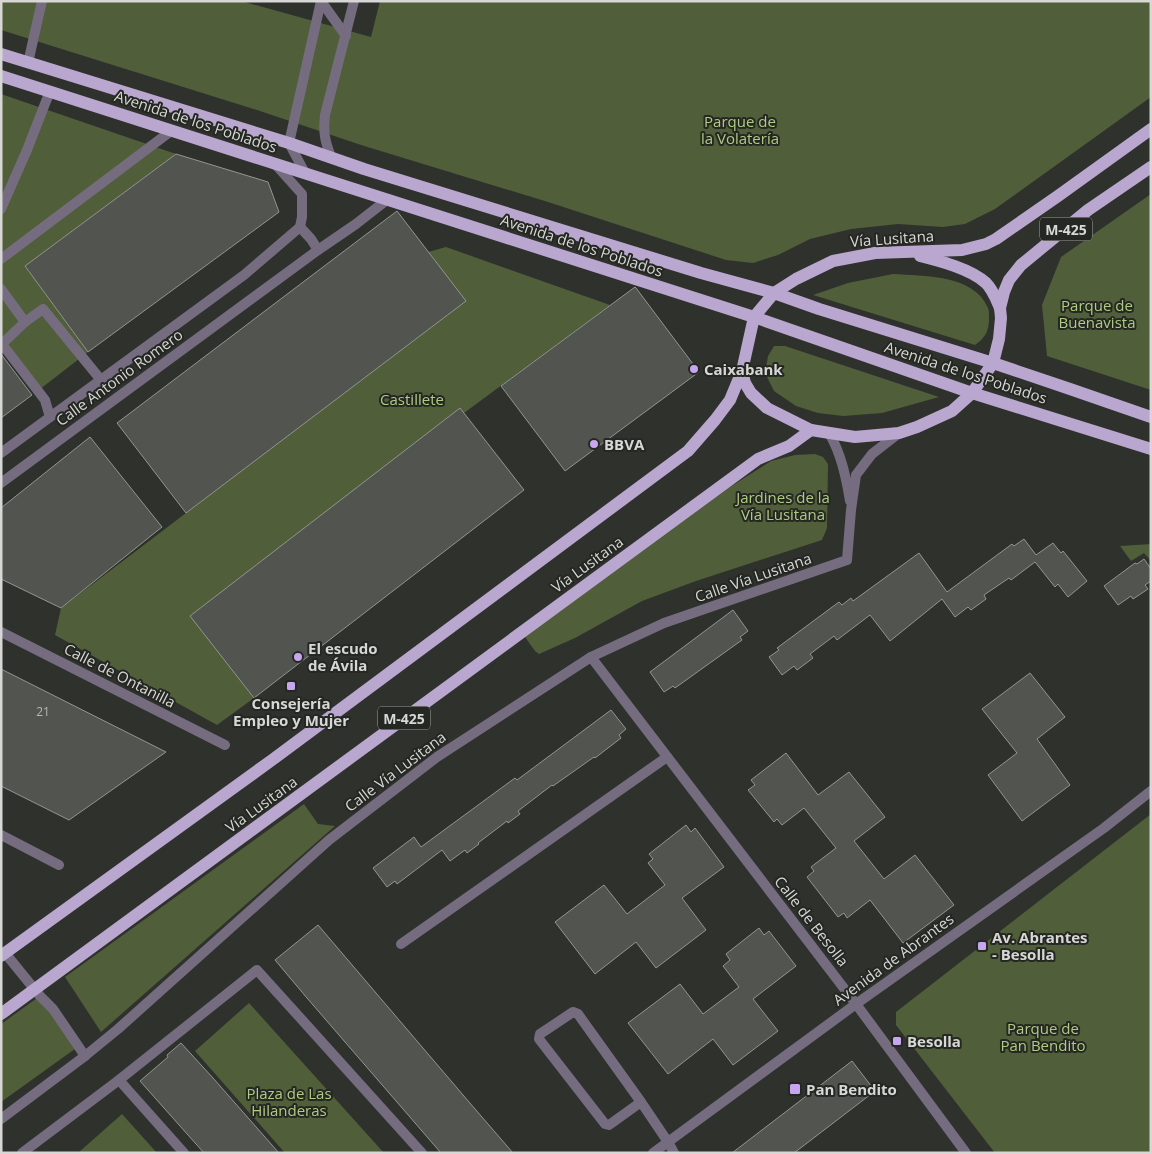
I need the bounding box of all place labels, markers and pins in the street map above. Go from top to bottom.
place label: Caixabank [704,359,783,379]
marker: Caixabank [688,363,700,375]
place label: BBVA [604,434,645,454]
marker: BBVA [588,438,600,450]
place label: El escudo de Ávila [308,638,378,675]
marker: El escudo de Ávila [292,651,304,663]
marker: Consejería Empleo y Mujer [285,680,297,692]
place label: Consejería Empleo y Mujer [233,693,349,730]
place label: Av. Abrantes - Besolla [992,927,1087,964]
marker: Av. Abrantes - Besolla [976,940,988,952]
place label: Besolla [907,1031,961,1051]
marker: Besolla [891,1035,903,1047]
place label: Pan Bendito [806,1079,897,1099]
marker: Pan Bendito [788,1082,802,1096]

